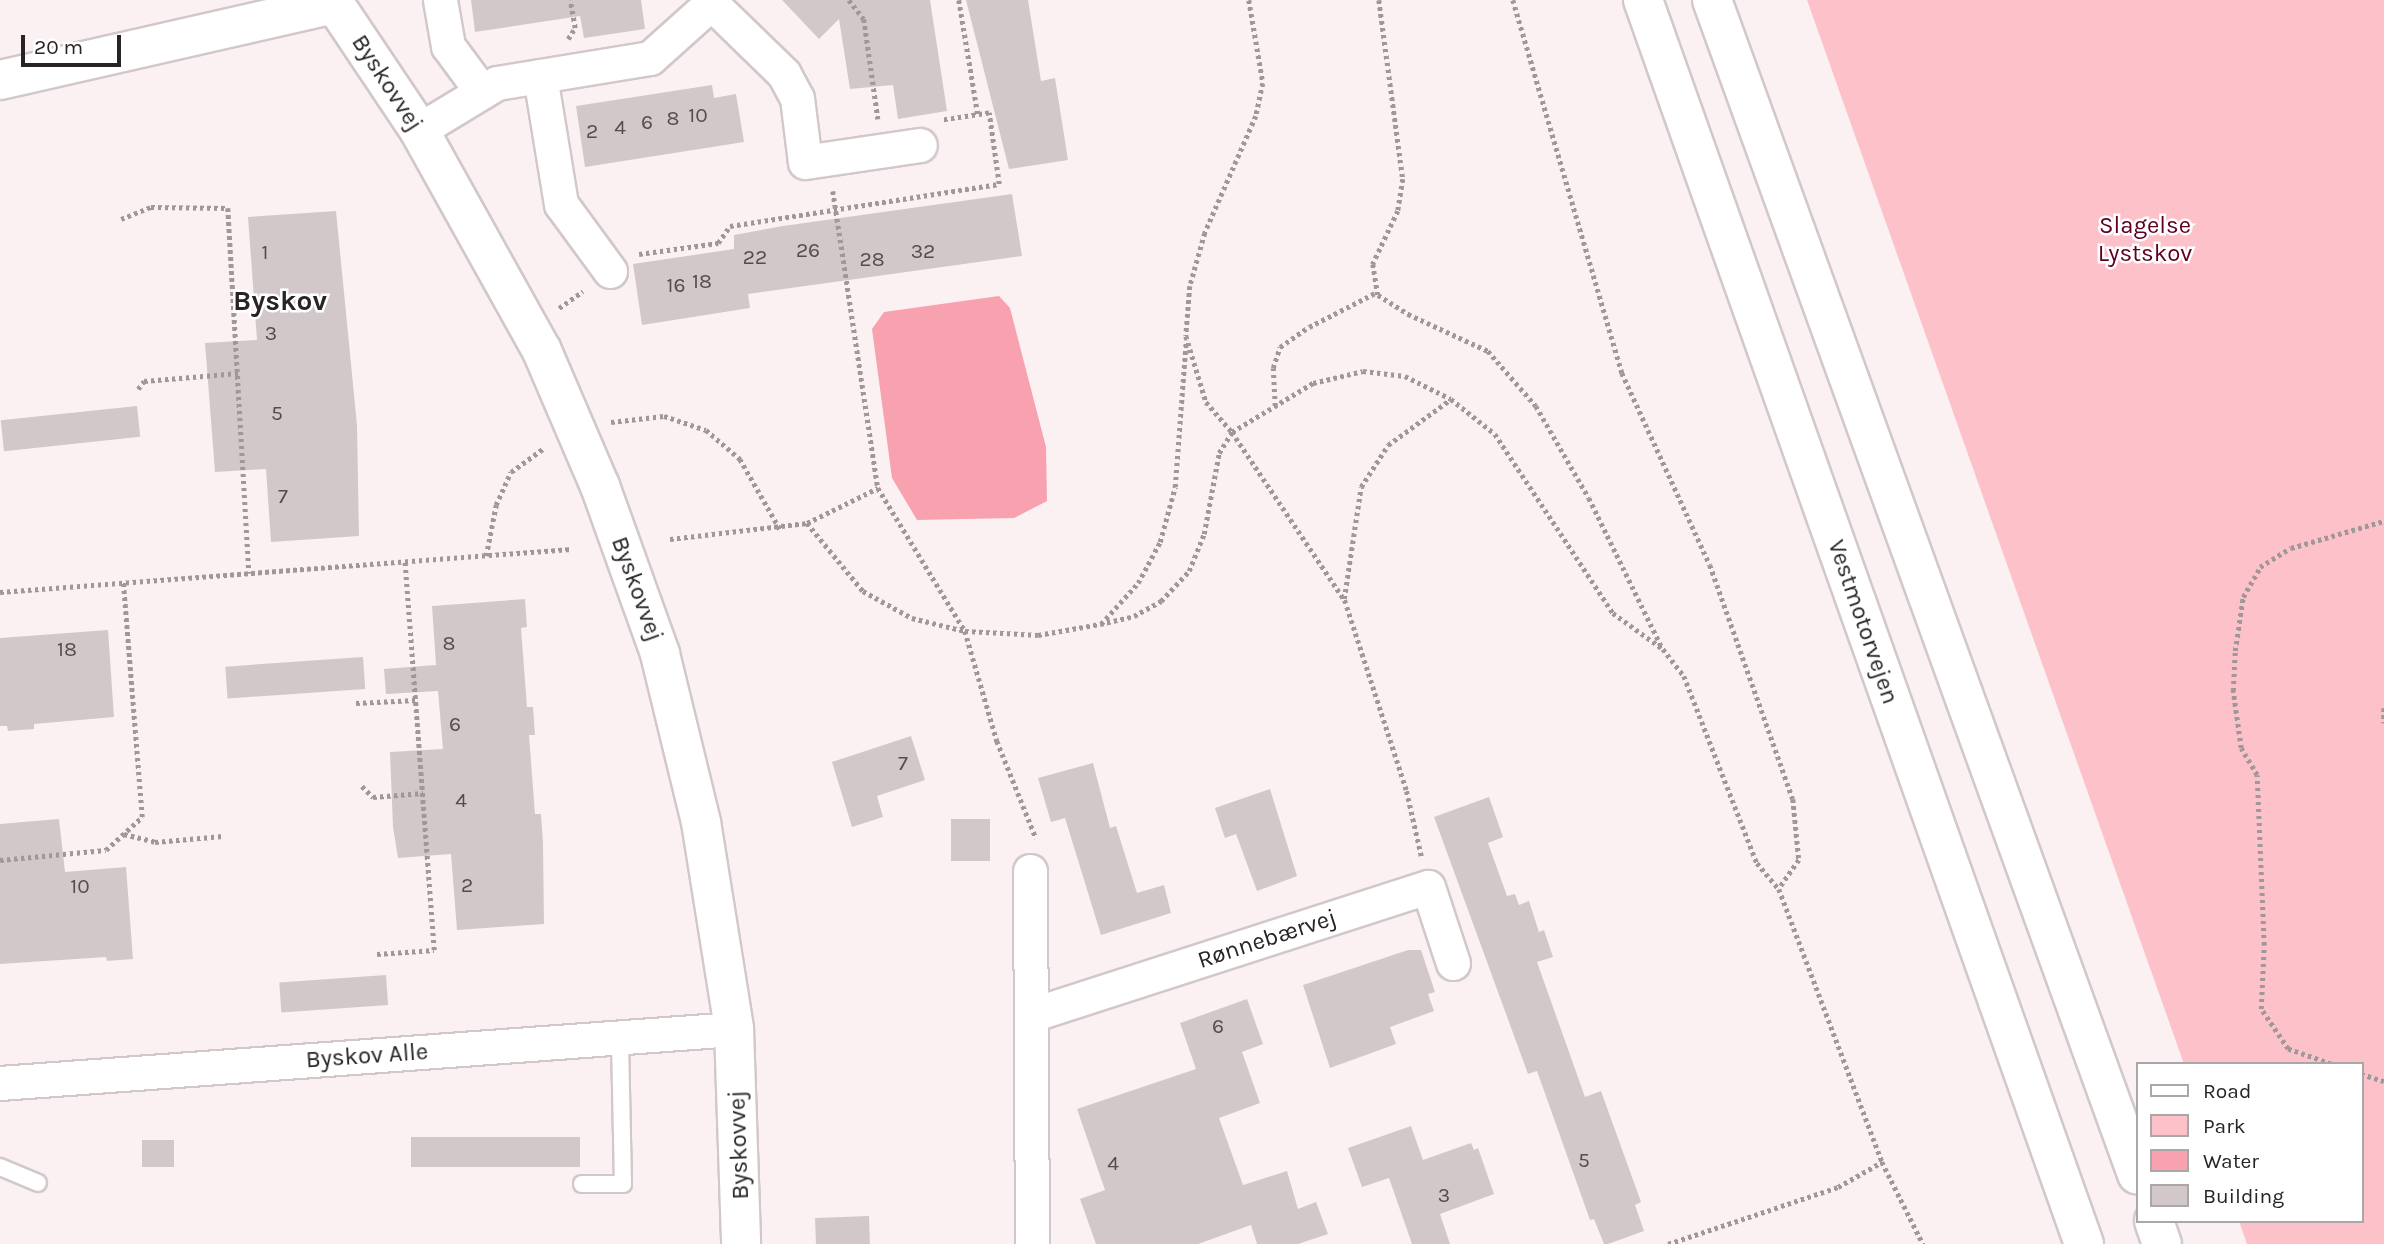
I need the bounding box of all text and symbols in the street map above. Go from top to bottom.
scale bar [24,21,124,65]
street label: Byskovvej [345,29,429,137]
text: 20 m [34,35,83,59]
house number: 10 [688,102,708,128]
house number: 8 [667,105,679,131]
house number: 6 [641,109,653,135]
house number: 4 [614,114,626,140]
house number: 2 [586,118,598,144]
park label: Slagelse Lystskov [2098,212,2192,268]
house number: 26 [796,237,820,263]
house number: 32 [911,238,935,264]
house number: 1 [262,239,268,265]
house number: 22 [743,244,767,270]
house number: 28 [859,246,885,272]
house number: 18 [692,268,712,294]
house number: 16 [667,272,685,298]
district label: Byskov [233,284,327,318]
house number: 3 [265,320,277,346]
house number: 5 [271,400,283,426]
house number: 7 [278,483,288,509]
street label: Byskovvej [605,533,669,645]
street label: Vestmotorvejen [1821,536,1905,708]
house number: 8 [443,630,455,656]
house number: 18 [57,636,77,662]
house number: 6 [449,711,461,737]
house number: 7 [898,750,908,776]
house number: 4 [455,787,467,813]
house number: 2 [461,872,473,898]
house number: 10 [70,873,90,899]
street label: Rønnebærvej [1194,903,1340,975]
house number: 6 [1212,1013,1224,1039]
street label: Byskov Alle [305,1037,429,1075]
legend [2136,1062,2363,1223]
text: Road [2203,1079,2251,1103]
street label: Byskovvej [723,1090,755,1200]
text: Park [2203,1114,2246,1138]
house number: 5 [1578,1147,1590,1173]
text: Water [2203,1149,2259,1173]
house number: 4 [1107,1150,1119,1176]
house number: 3 [1438,1182,1450,1208]
text: Building [2203,1184,2284,1208]

